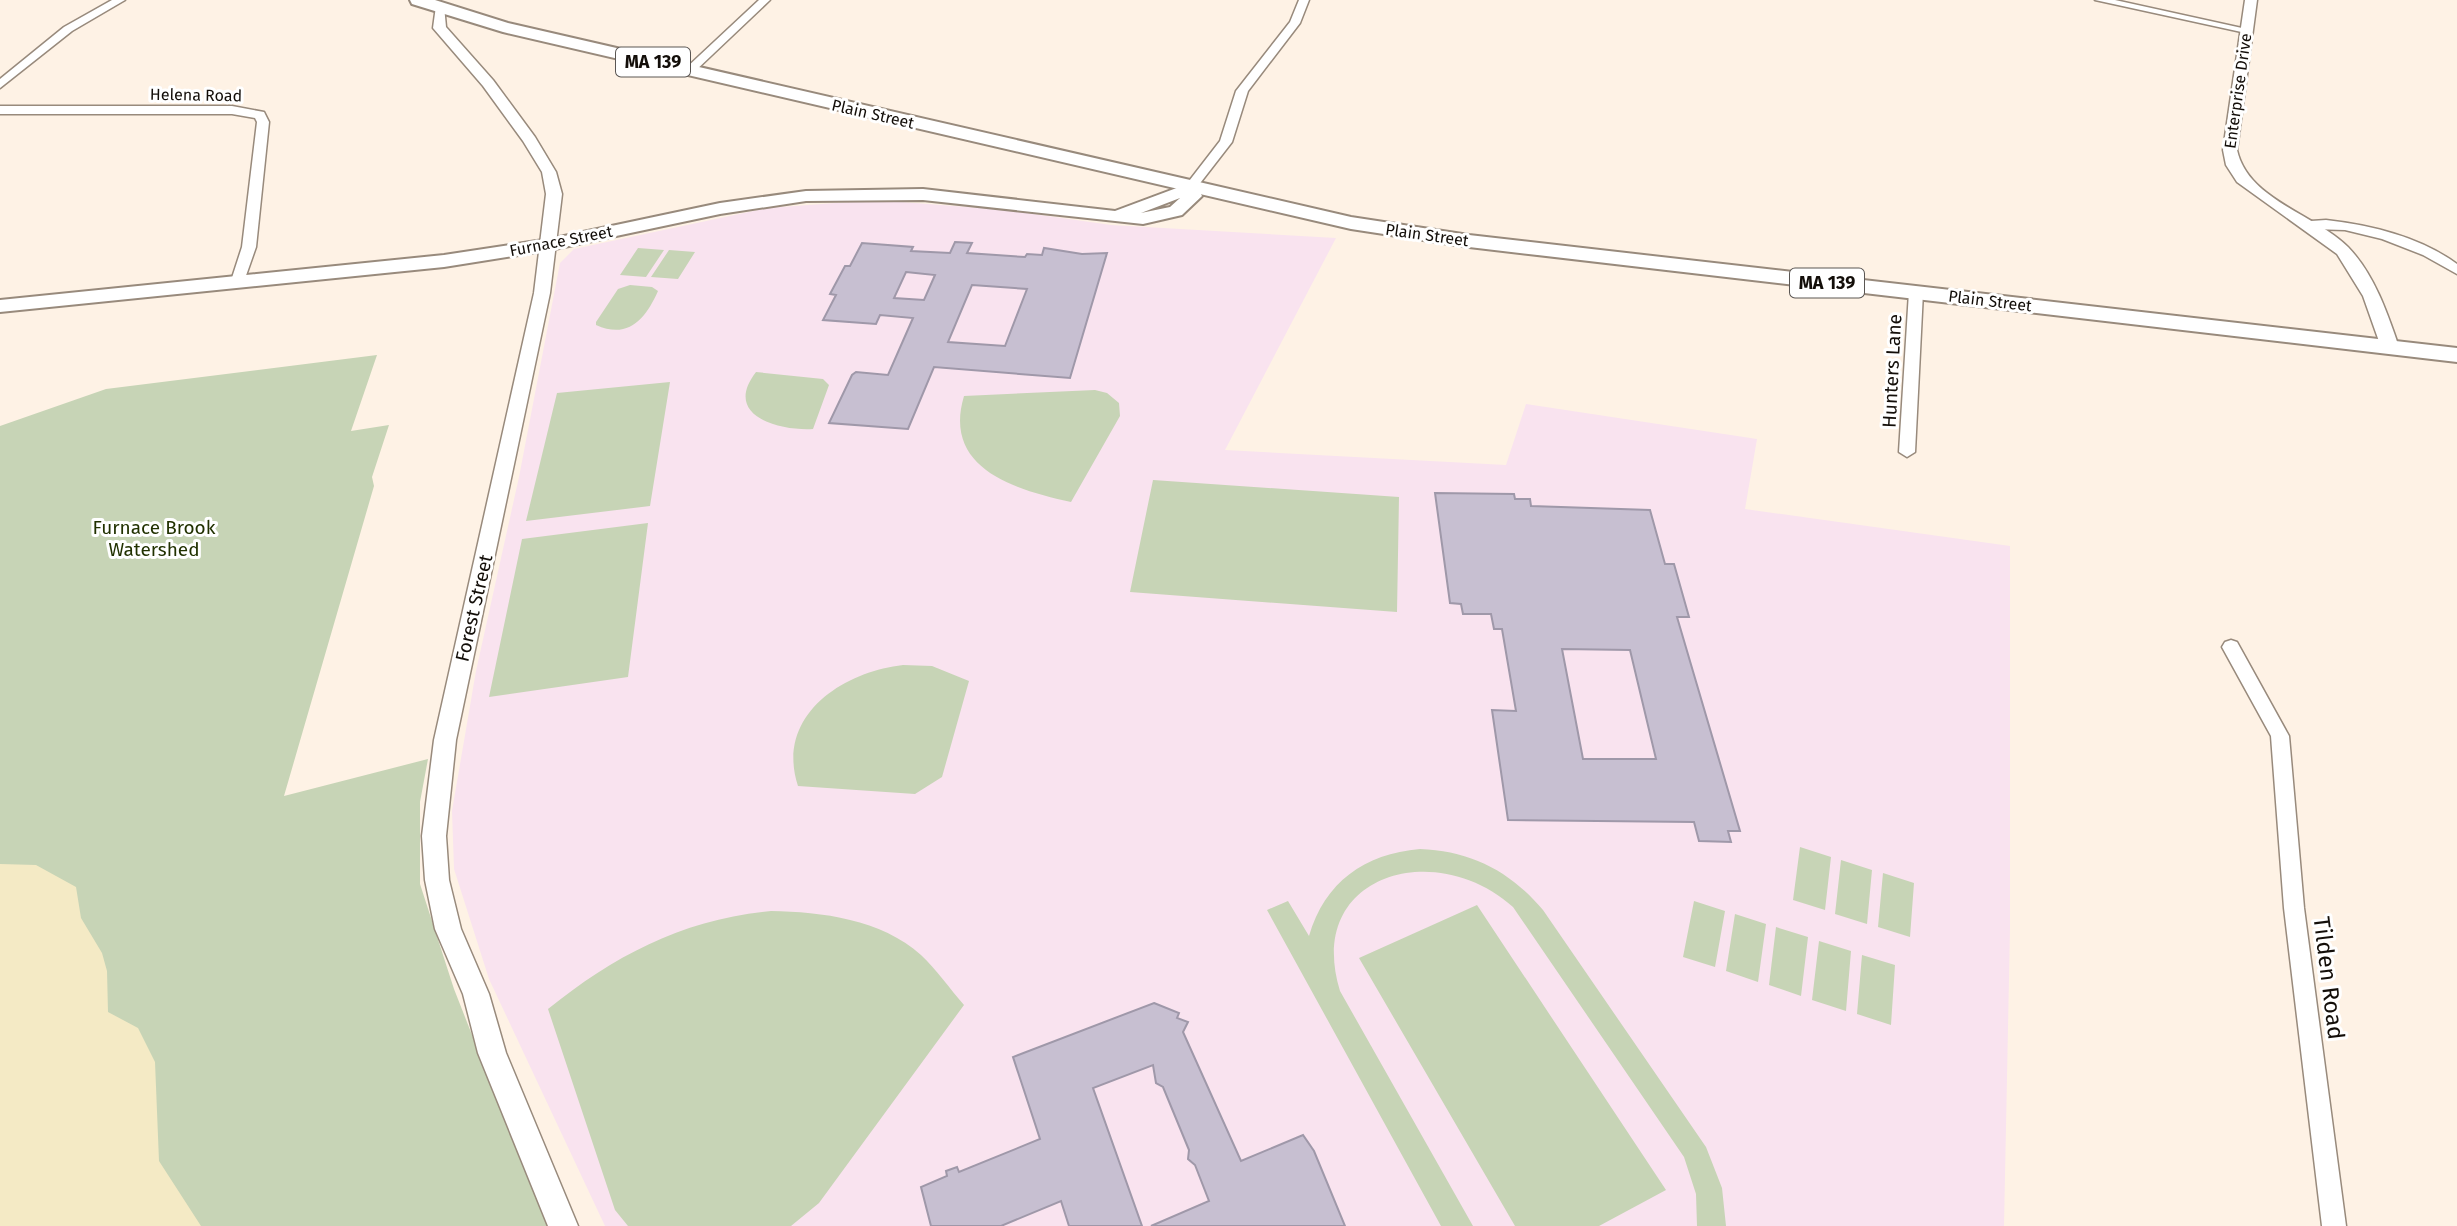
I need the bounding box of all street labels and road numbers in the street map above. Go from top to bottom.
street label: Enterprise Drive [2220,32,2256,150]
road number: MA 139 [616,48,690,76]
street label: Helena Road [150,85,242,105]
street label: Plain Street [830,95,916,133]
street label: Plain Street [1384,220,1470,250]
street label: Furnace Street [508,222,614,260]
road number: MA 139 [1790,268,1864,298]
street label: Plain Street [1947,286,2033,316]
street label: Hunters Lane [1878,313,1906,429]
street label: Forest Street [451,552,498,664]
street label: Tilden Road [2308,915,2350,1041]

